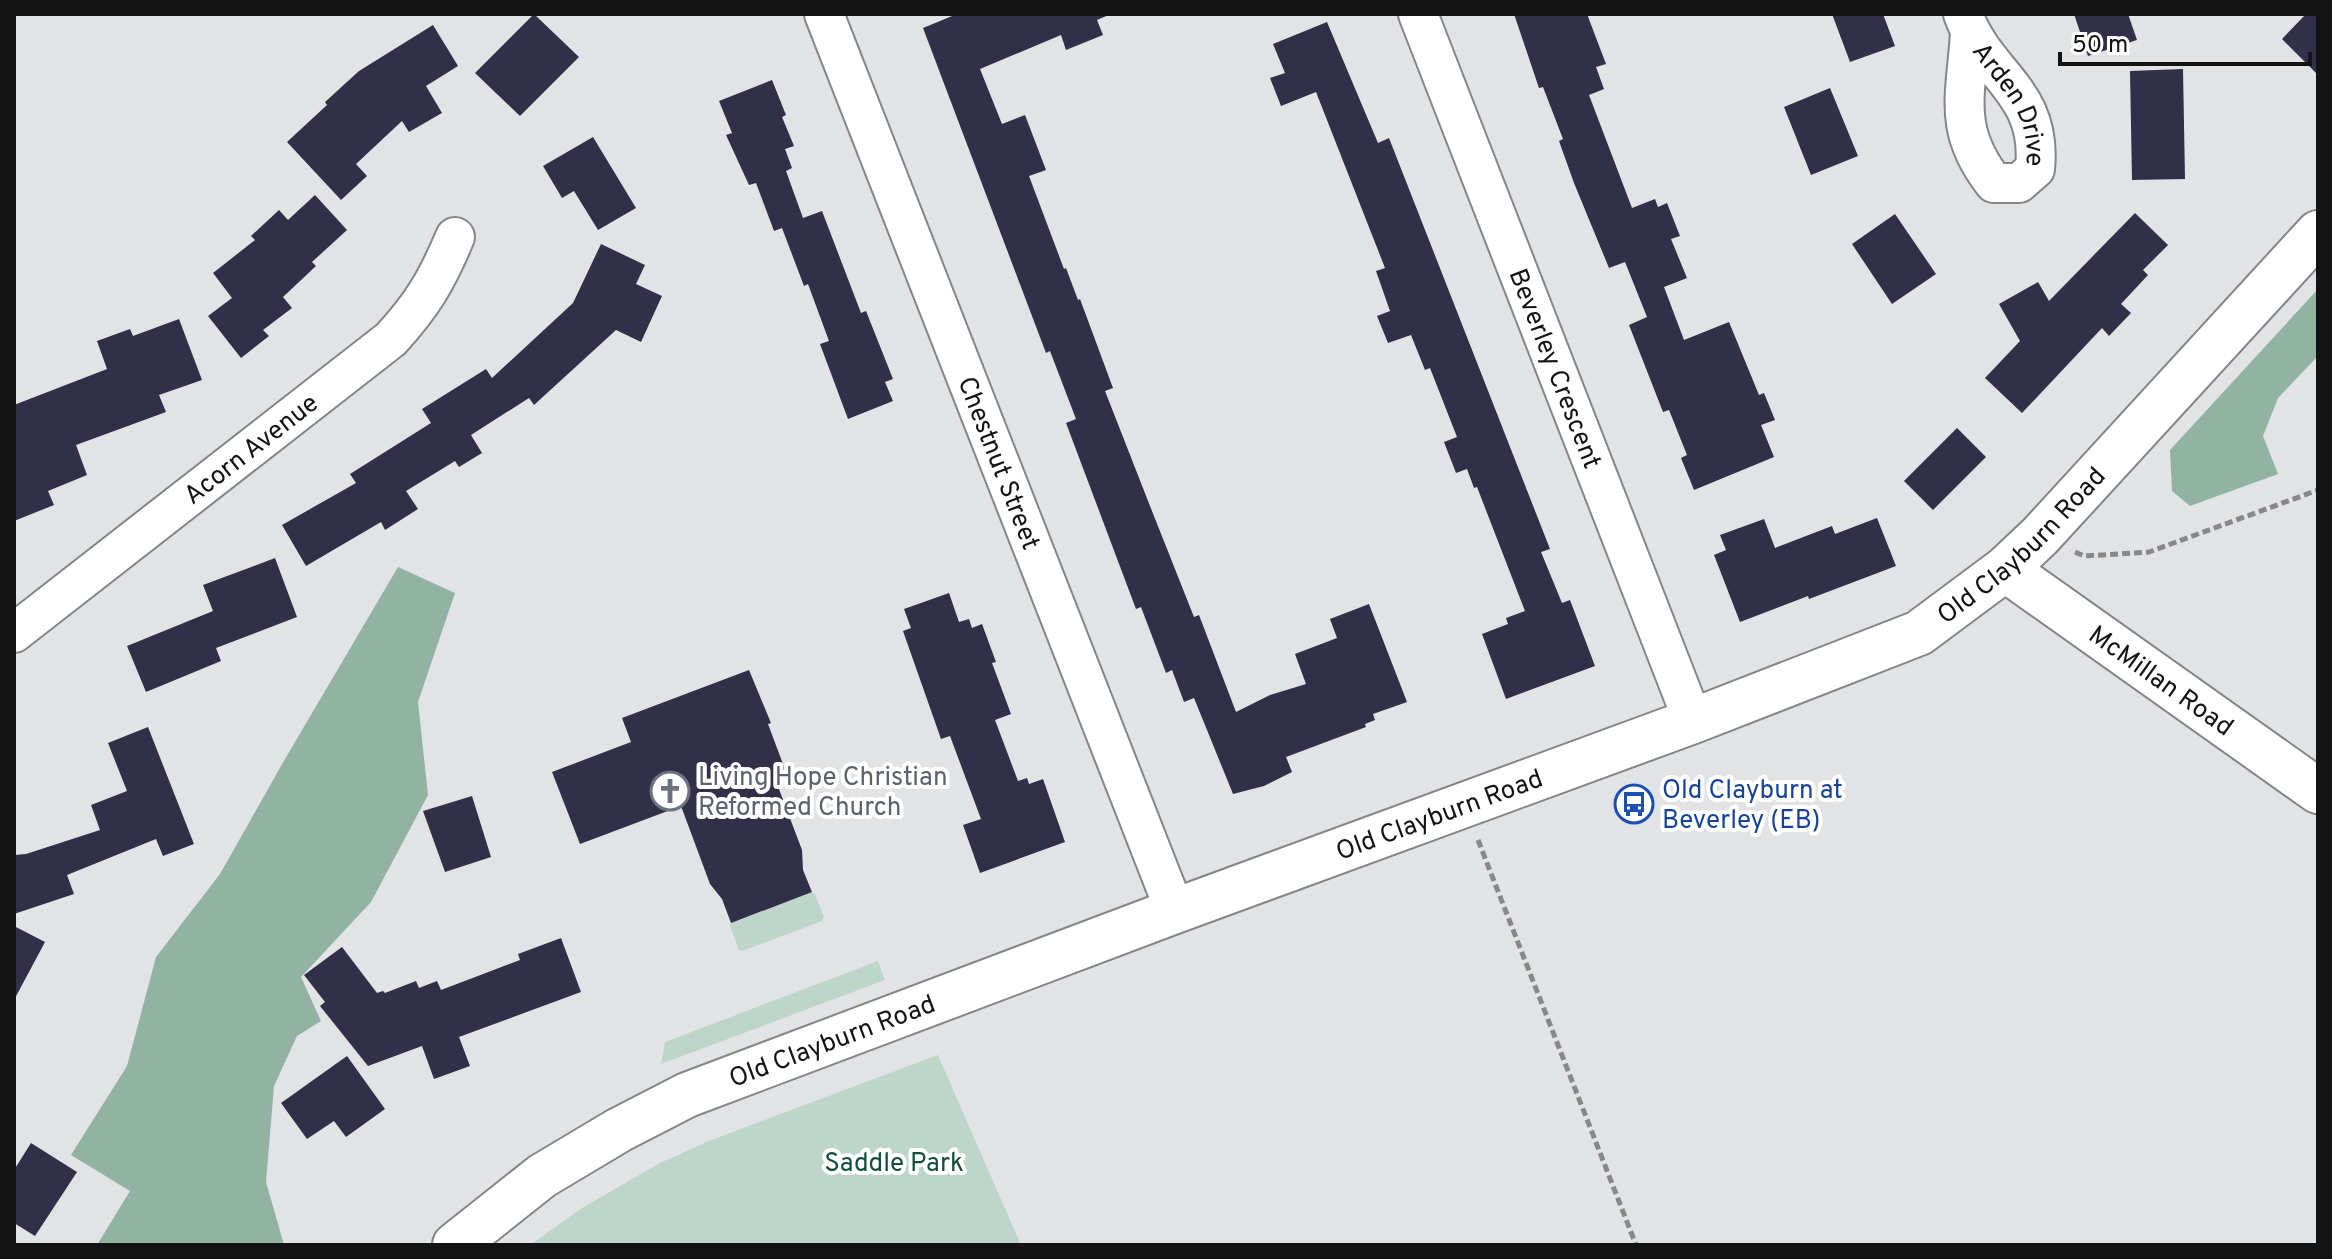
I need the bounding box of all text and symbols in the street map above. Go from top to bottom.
scale bar [2060,16,2310,66]
text: 50 m [2072,31,2128,61]
street label: Arden Drive [1963,37,2050,167]
street label: Beverley Crescent [1500,264,1607,474]
street label: Chestnut Street [949,372,1046,555]
street label: Acorn Avenue [178,388,326,513]
street label: Old Clayburn Road [1931,461,2114,633]
street label: McMillan Road [2081,619,2239,745]
place label: Living Hope Christian Reformed Church [698,762,948,825]
street label: Old Clayburn Road [1332,763,1548,870]
church icon: Living Hope Christian Reformed Church [649,770,691,812]
place label: Old Clayburn at Beverley (EB) [1662,775,1843,838]
bus stop icon: Old Clayburn at Beverley (EB) [1613,783,1655,825]
street label: Old Clayburn Road [725,989,941,1097]
park label: Saddle Park [824,1148,964,1181]

